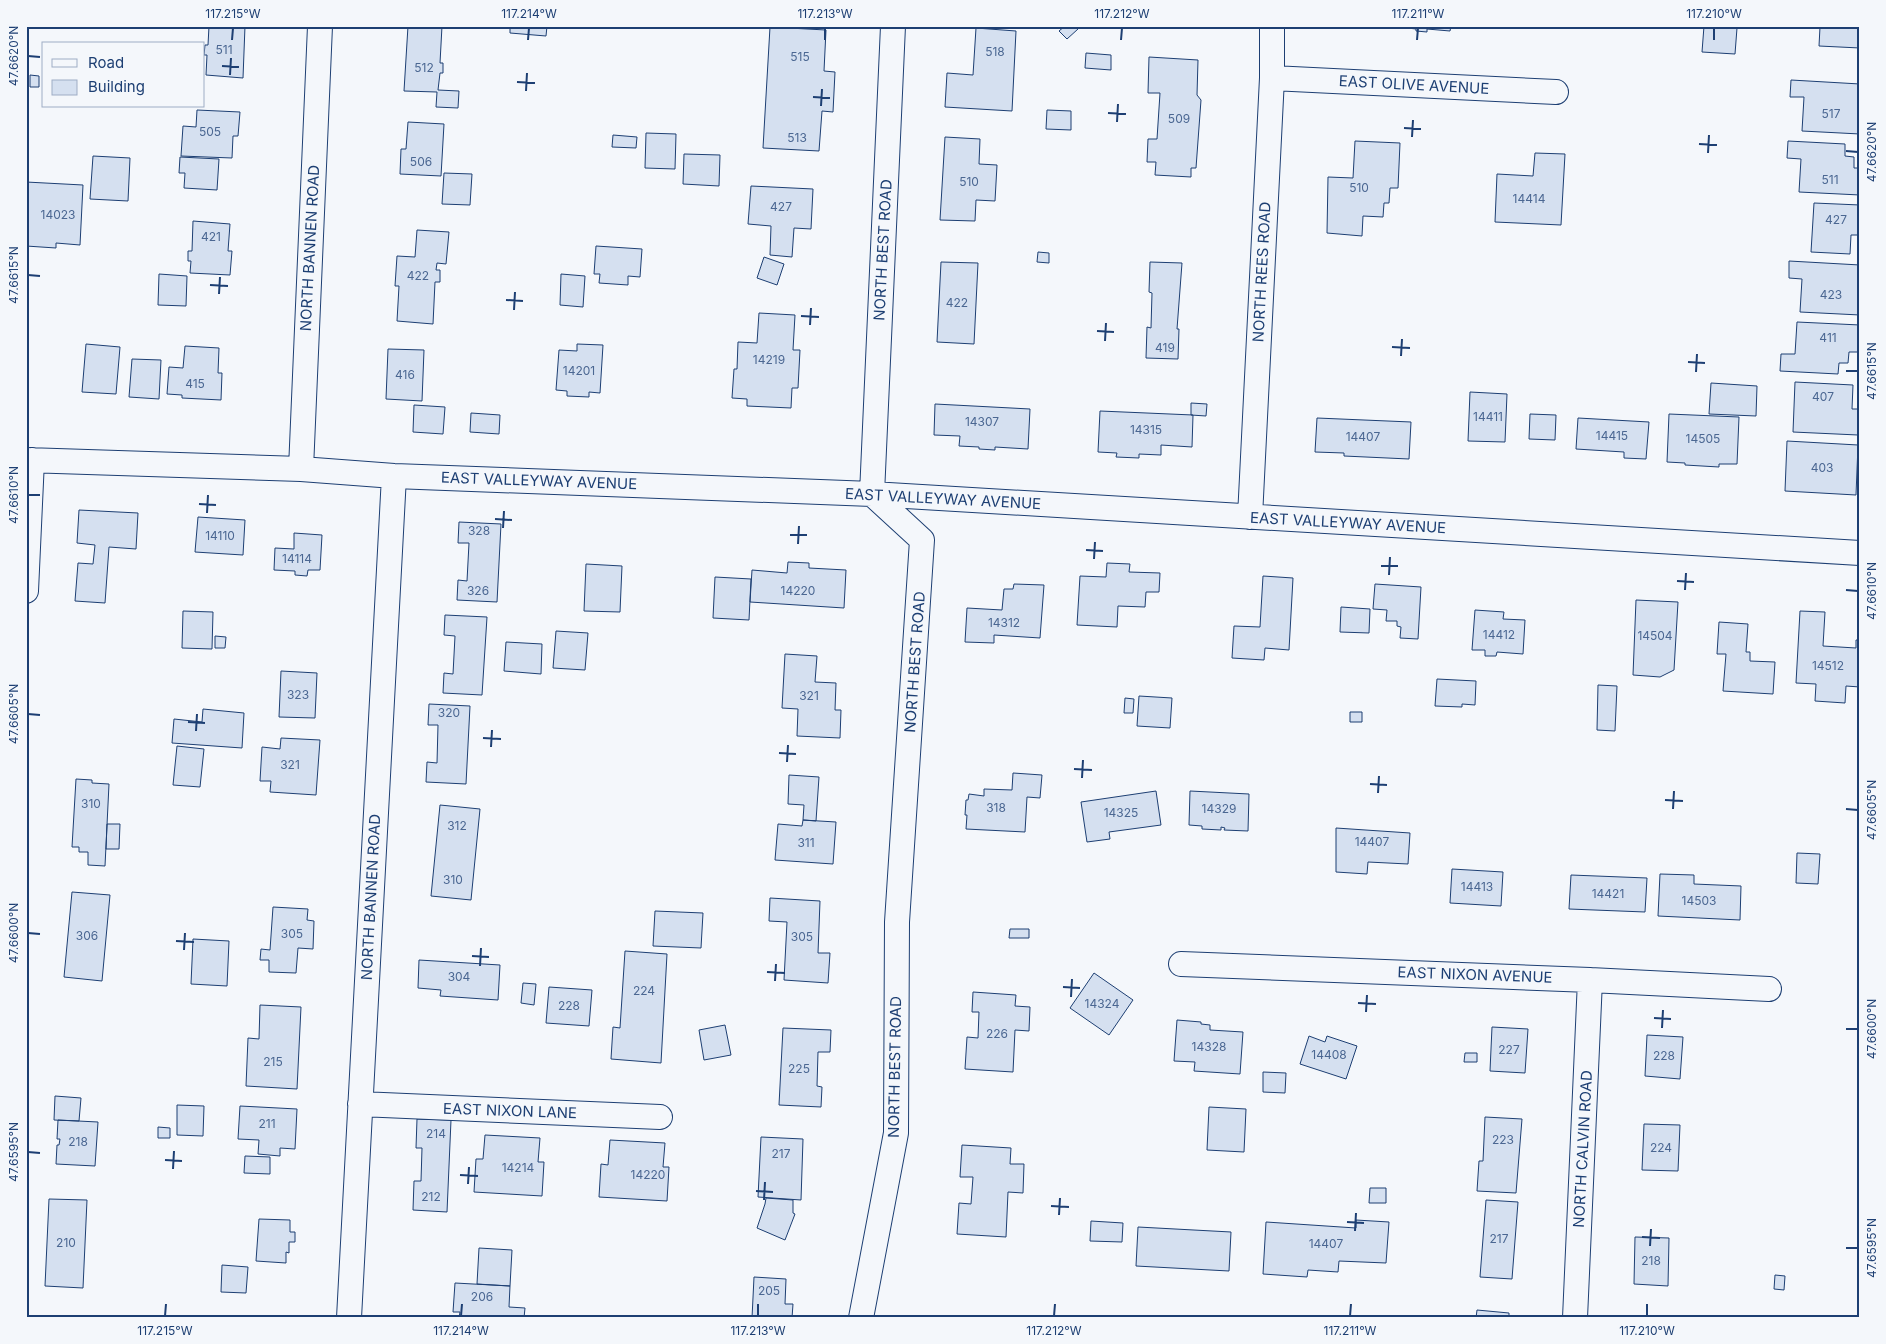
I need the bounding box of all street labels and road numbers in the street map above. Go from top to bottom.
street label: EAST OLIVE AVENUE [1338,71,1490,98]
street label: NORTH BANNEN ROAD [296,164,323,332]
street label: NORTH BEST ROAD [869,179,896,321]
street label: NORTH REES ROAD [1248,201,1275,343]
street label: EAST VALLEYWAY AVENUE [441,468,638,493]
street label: EAST VALLEYWAY AVENUE [844,484,1042,513]
street label: EAST VALLEYWAY AVENUE [1249,508,1447,537]
street label: NORTH BEST ROAD [900,591,929,733]
street label: NORTH BANNEN ROAD [357,813,384,981]
street label: EAST NIXON AVENUE [1397,962,1553,987]
street label: NORTH BEST ROAD [884,996,905,1138]
street label: NORTH CALVIN ROAD [1569,1070,1596,1228]
street label: EAST NIXON LANE [443,1099,577,1122]

